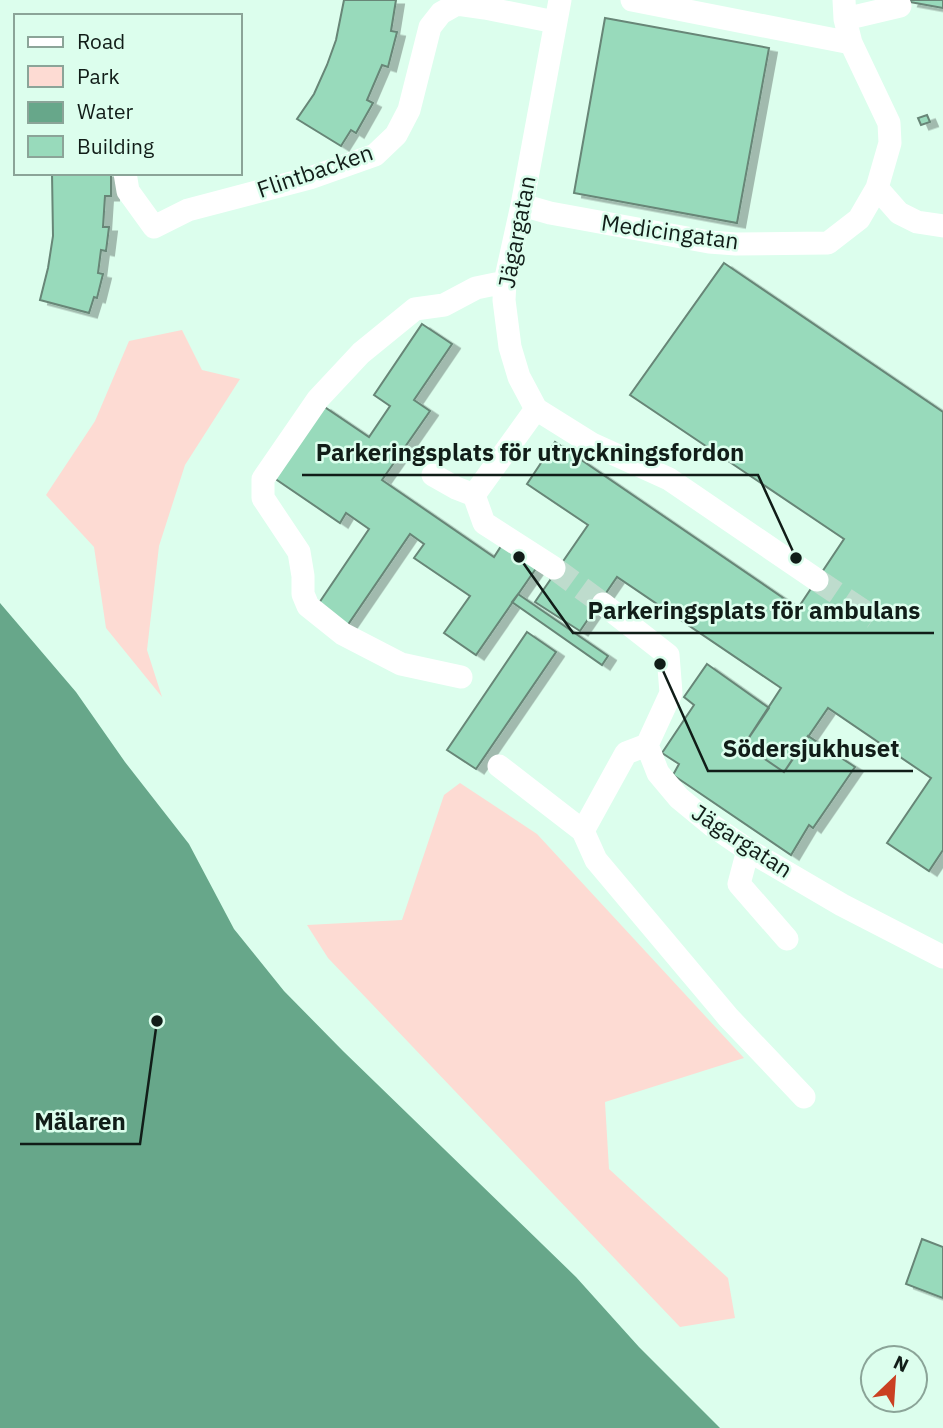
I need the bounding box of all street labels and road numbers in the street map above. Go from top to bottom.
street label: Flintbacken [253,136,377,204]
street label: Jägargatan [490,173,542,291]
street label: Medicingatan [599,207,741,256]
street label: Jägargatan [687,797,799,884]

